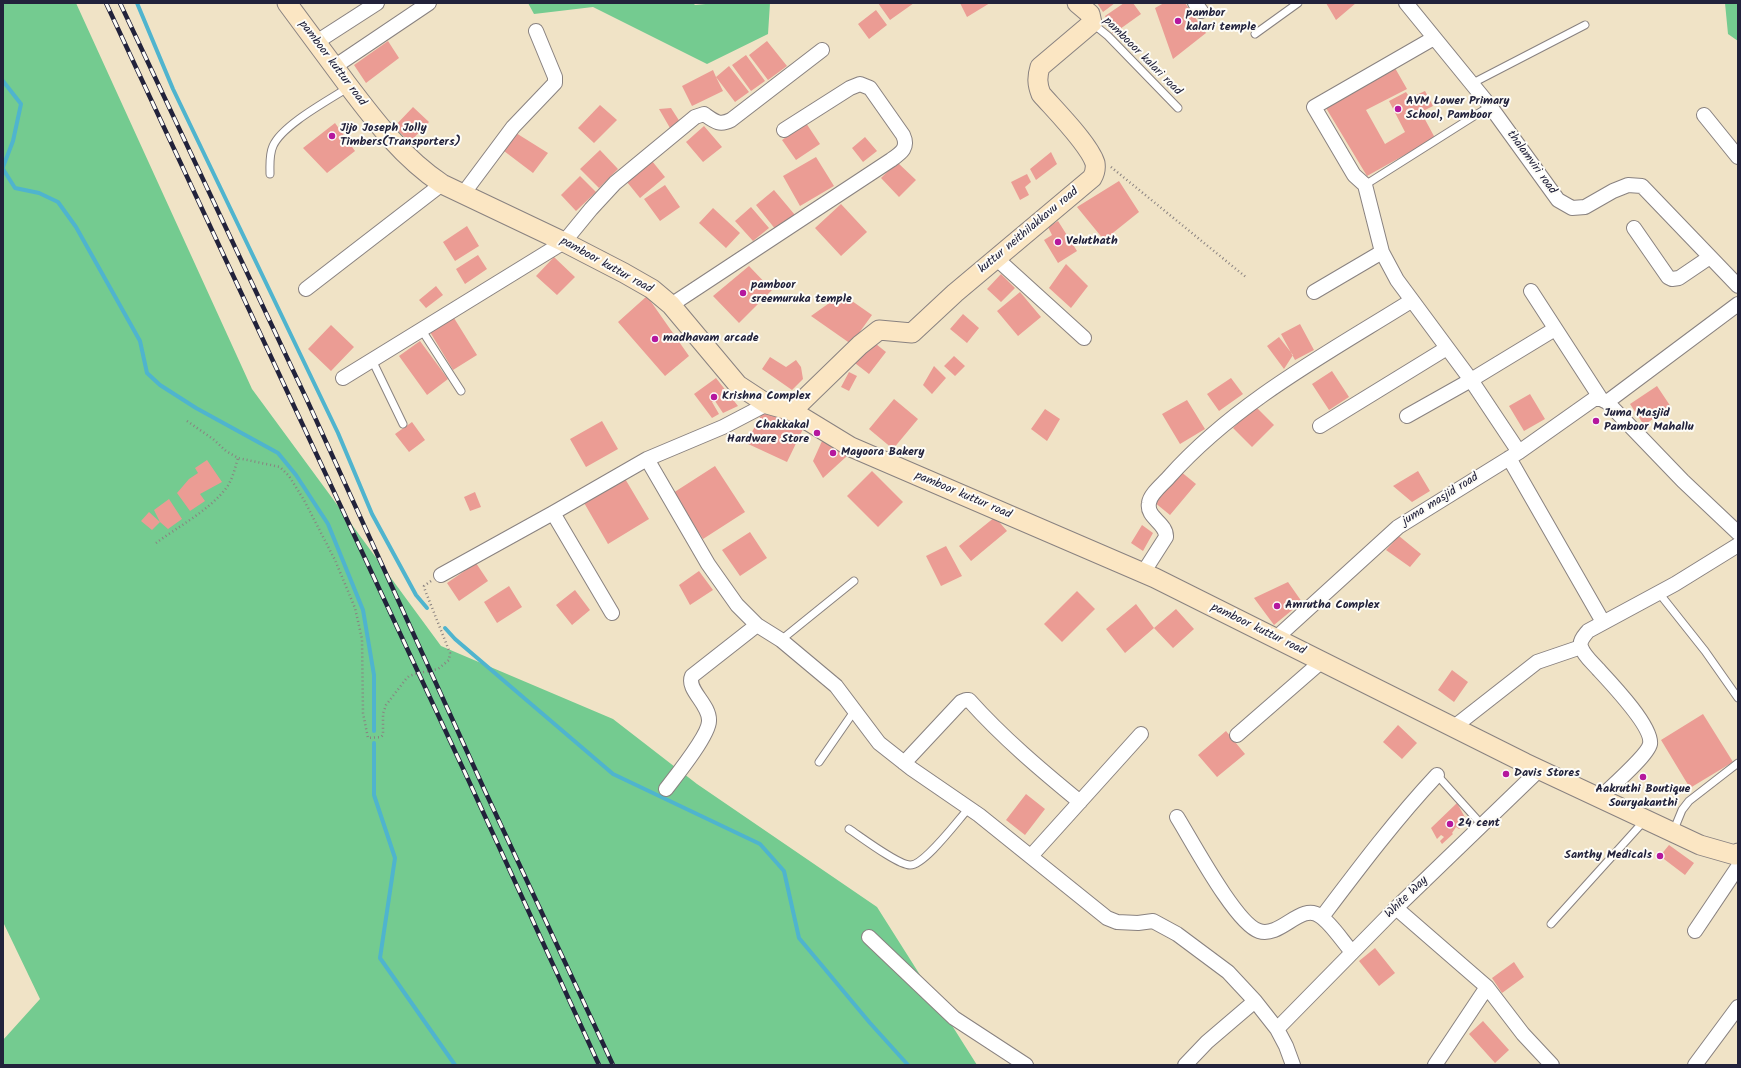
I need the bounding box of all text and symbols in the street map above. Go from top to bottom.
place label: pambor kalari temple [1186,7,1256,35]
street label: pambooor kalari road [1100,15,1184,99]
marker: pambor kalari temple [1173,16,1183,26]
street label: pamboor kuttur road [295,18,369,110]
place label: AVM Lower Primary School, Pamboor [1406,95,1510,123]
marker: AVM Lower Primary School, Pamboor [1393,104,1403,114]
place label: Jijo Joseph Jolly Timbers(Transporters) [340,122,461,150]
street label: thalamviri road [1503,128,1559,198]
marker: Jijo Joseph Jolly Timbers(Transporters) [327,131,337,141]
street label: kuttur neithilakkavu road [976,185,1082,277]
street label: pamboor kuttur road [557,235,655,297]
place label: Veluthath [1066,235,1118,249]
marker: Veluthath [1053,237,1063,247]
place label: pamboor sreemuruka temple [751,279,852,307]
marker: pamboor sreemuruka temple [738,288,748,298]
place label: madhavam arcade [663,332,759,346]
marker: madhavam arcade [650,334,660,344]
place label: Krishna Complex [722,390,810,404]
marker: Krishna Complex [709,392,719,402]
place label: Juma Masjid Pamboor Mahallu [1604,407,1694,435]
marker: Juma Masjid Pamboor Mahallu [1591,416,1601,426]
place label: Chakkakal Hardware Store [727,419,809,447]
marker: Chakkakal Hardware Store [812,428,822,438]
place label: Mayoora Bakery [841,446,924,460]
marker: Mayoora Bakery [828,448,838,458]
street label: pamboor kuttur road [913,469,1013,523]
street label: juma masjid road [1400,471,1482,529]
place label: Amrutha Complex [1285,599,1379,613]
street label: pamboor kuttur road [1208,601,1308,659]
marker: Amrutha Complex [1272,601,1282,611]
place label: Davis Stores [1514,767,1580,781]
marker: Davis Stores [1501,769,1511,779]
marker: Aakruthi Boutique Souryakanthi [1638,772,1648,782]
place label: Aakruthi Boutique Souryakanthi [1596,783,1690,811]
place label: 24 cent [1458,817,1500,831]
marker: 24 cent [1445,819,1455,829]
place label: Santhy Medicals [1564,849,1652,863]
marker: Santhy Medicals [1655,851,1665,861]
street label: White Way [1383,874,1431,922]

